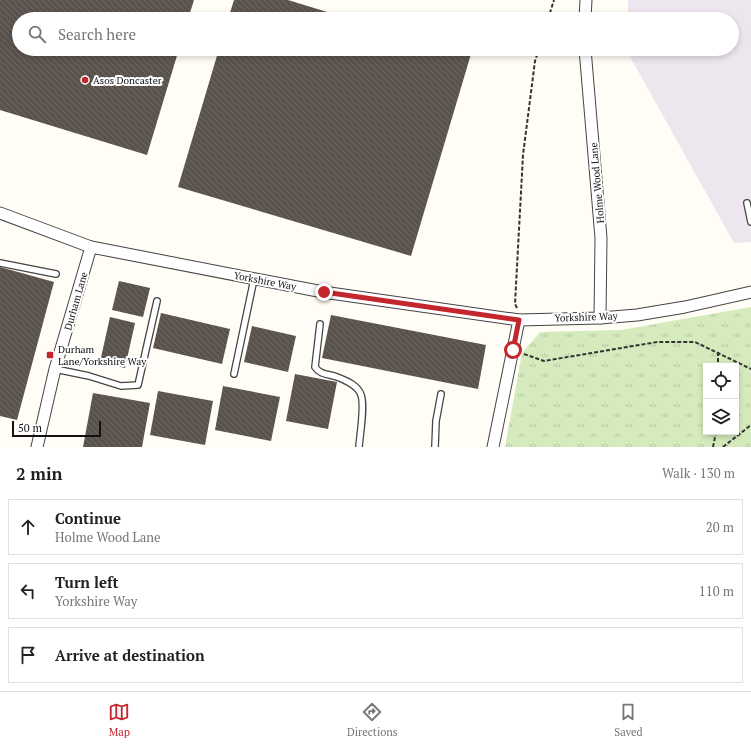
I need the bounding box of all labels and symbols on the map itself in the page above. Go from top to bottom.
place label: Asos Doncaster [93,74,162,87]
marker: Asos Doncaster [80,75,90,85]
street label: Holme Wood Lane [587,142,607,224]
street label: Yorkshire Way [233,269,298,294]
street label: Durham Lane [61,270,91,332]
route end [315,283,333,301]
street label: Yorkshire Way [554,309,619,325]
route start [504,341,522,359]
place label: Durham Lane/Yorkshire Way [58,343,147,368]
marker: Durham Lane/Yorkshire Way [45,350,55,360]
scale bar [12,419,101,438]

